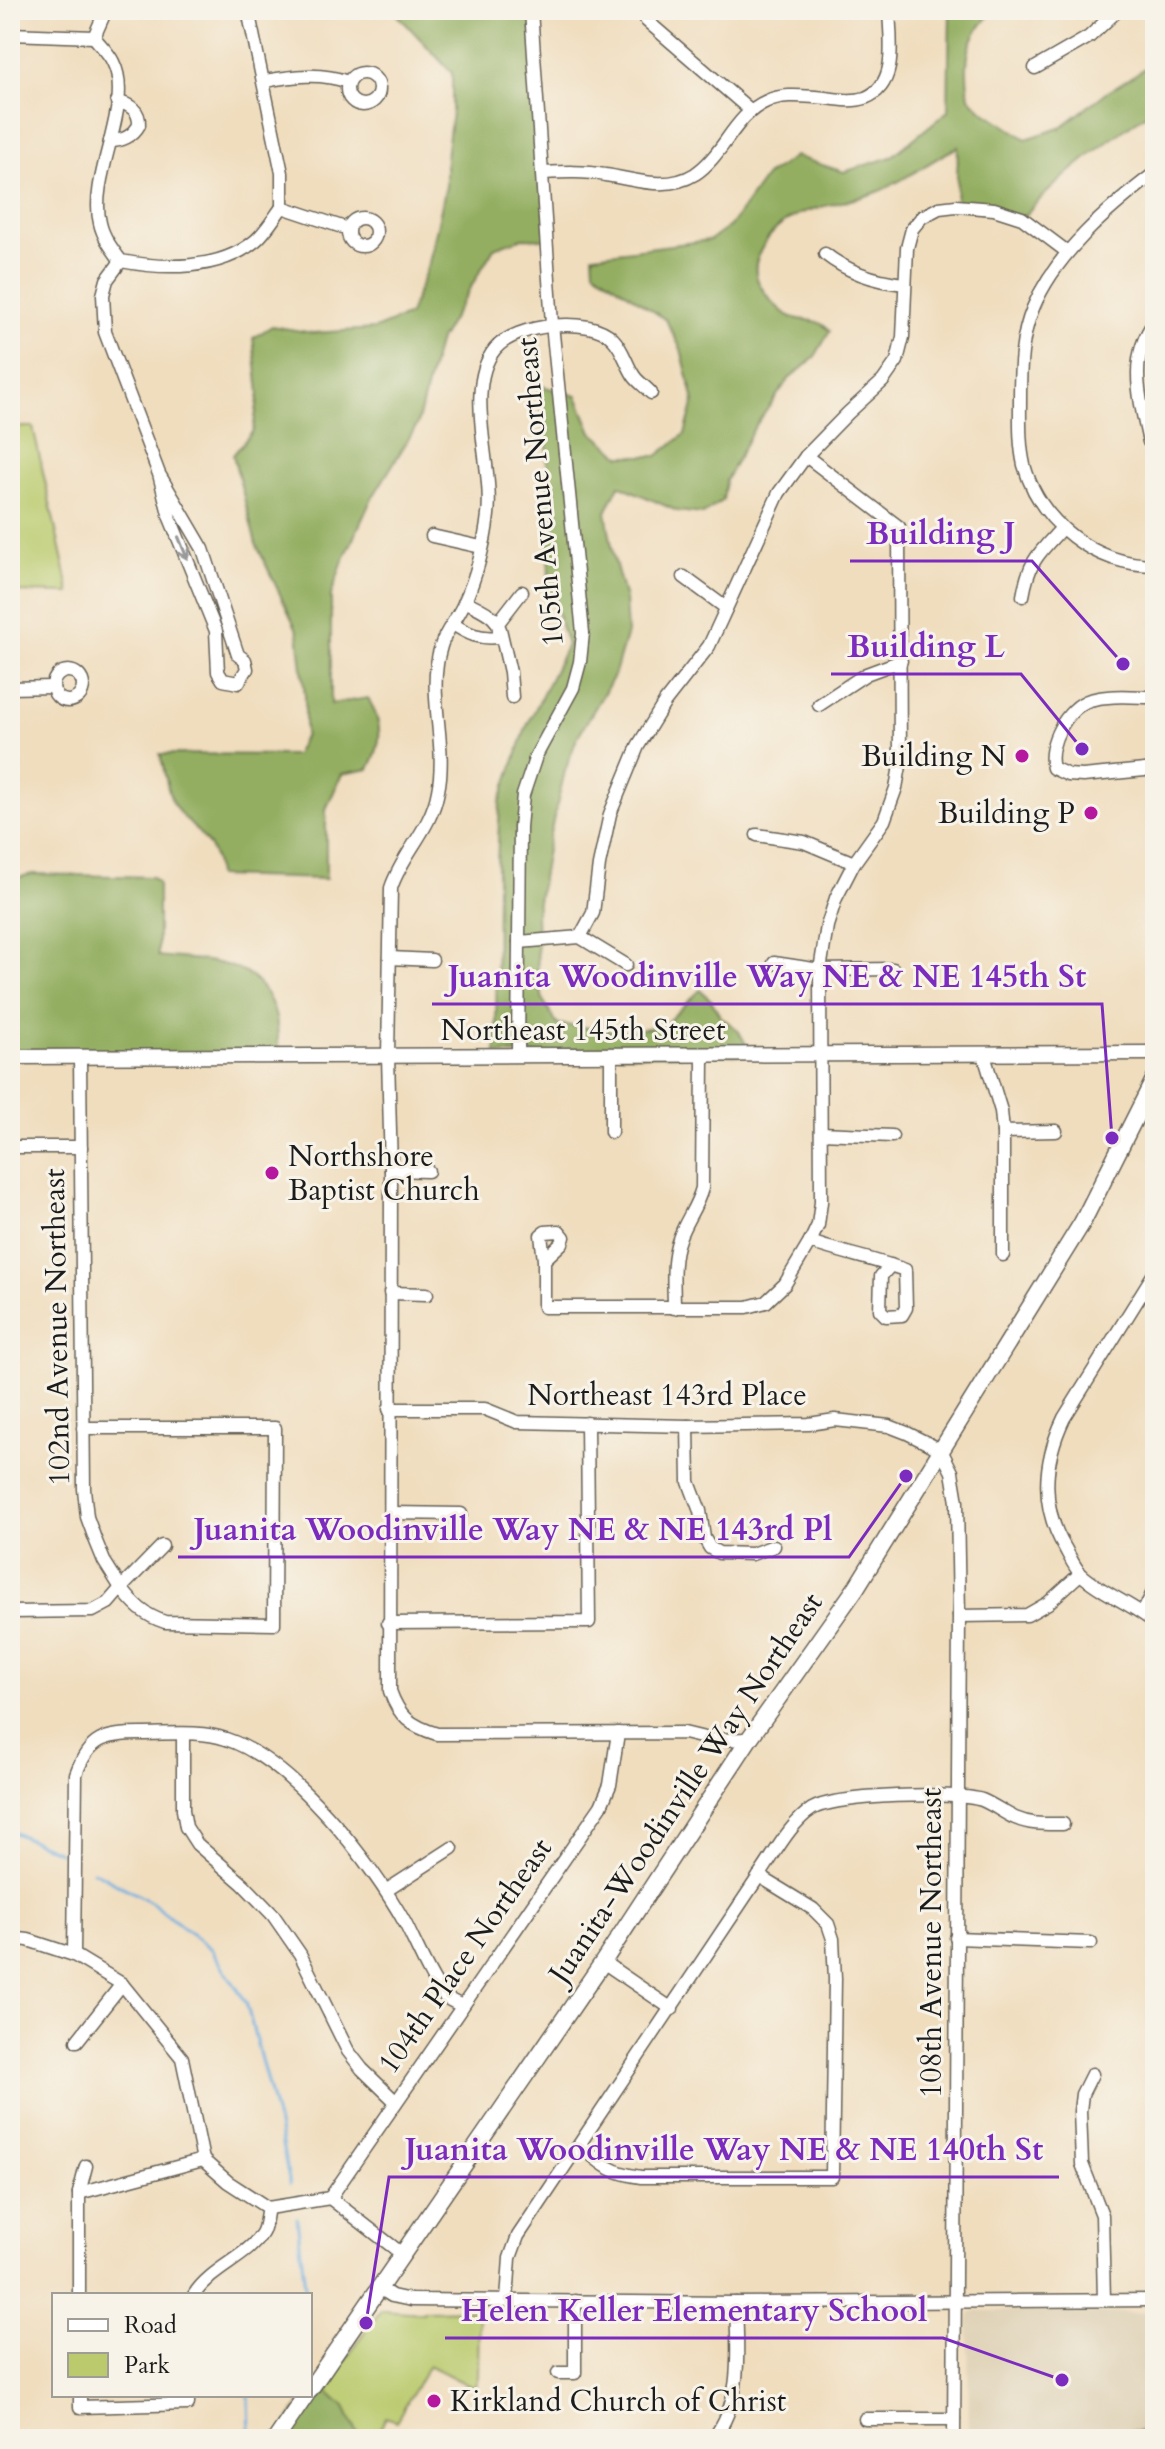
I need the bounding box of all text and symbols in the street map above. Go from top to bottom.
street label: 105th Avenue Northeast [506,335,574,648]
callout: Building J [850,505,1032,561]
text: Building J [866,512,1016,556]
one-way arrow [176,535,191,560]
callout: Building L [831,618,1021,674]
text: Building L [847,625,1005,669]
place label: Building N [861,736,1006,777]
marker: Building N [1013,747,1031,765]
place label: Building P [938,793,1075,834]
marker: Building P [1082,804,1100,822]
callout: Juanita Woodinville Way NE & NE 145th St [432,948,1102,1004]
text: Juanita Woodinville Way NE & NE 145th St [444,955,1086,999]
street label: Northeast 145th Street [440,1010,726,1051]
place label: Northshore Baptist Church [288,1136,480,1211]
marker: Northshore Baptist Church [263,1164,281,1182]
street label: 102nd Avenue Northeast [34,1168,80,1486]
street label: Northeast 143rd Place [527,1375,807,1416]
callout: Juanita Woodinville Way NE & NE 143rd Pl [178,1501,849,1557]
text: Juanita Woodinville Way NE & NE 143rd Pl [190,1508,832,1552]
street label: Juanita-Woodinville Way Northeast [537,1584,833,1995]
street label: 108th Avenue Northeast [911,1787,952,2098]
street label: 104th Place Northeast [368,1830,562,2082]
callout: Juanita Woodinville Way NE & NE 140th St [389,2121,1059,2177]
text: Juanita Woodinville Way NE & NE 140th St [401,2128,1043,2172]
callout: Helen Keller Elementary School [445,2282,943,2338]
text: Helen Keller Elementary School [461,2289,927,2333]
legend [52,2293,312,2397]
text: Road [124,2309,177,2342]
text: Park [124,2349,170,2382]
place label: Kirkland Church of Christ [450,2381,787,2422]
marker: Kirkland Church of Christ [425,2392,443,2410]

